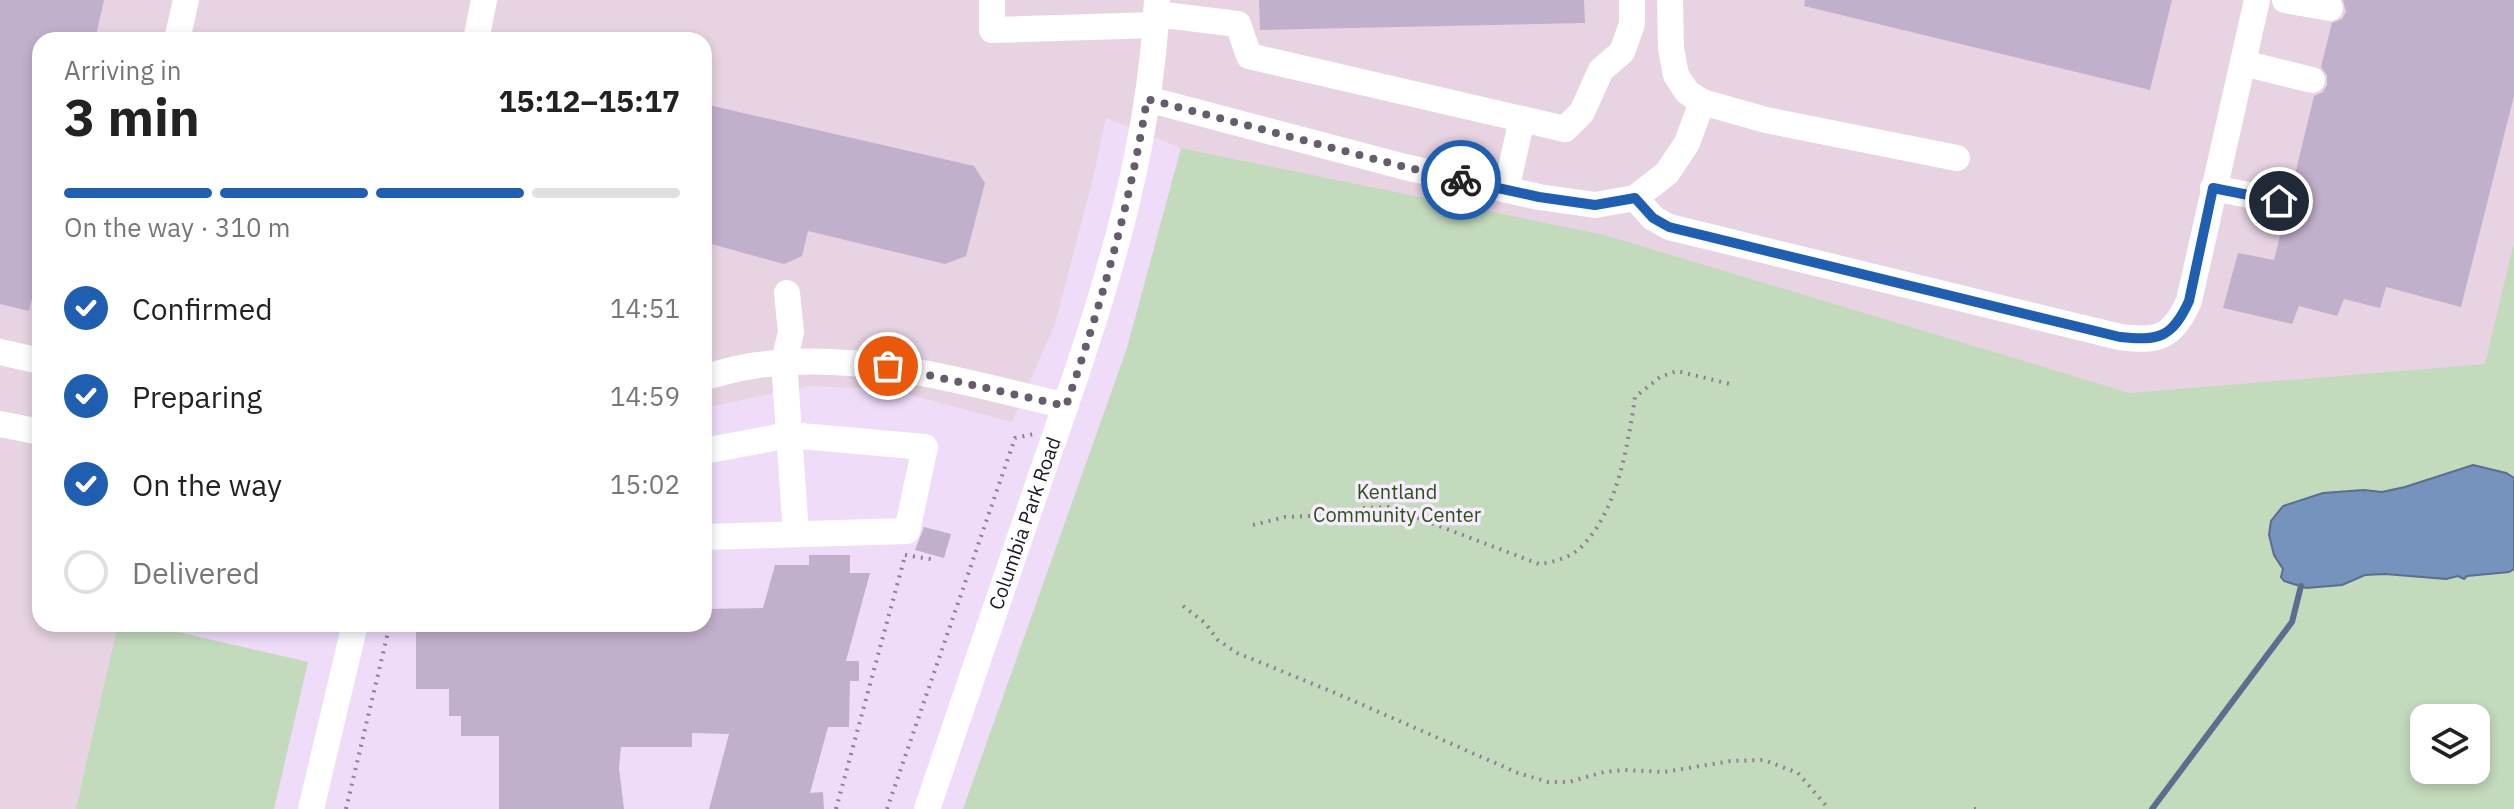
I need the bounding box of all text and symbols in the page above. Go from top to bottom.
text: Arriving in [64,53,181,87]
text: 15:12–15:17 [499,81,680,120]
text: 3 min [64,83,200,150]
courier [1421,140,1501,220]
icon: bike [1439,158,1483,202]
pin [2245,167,2313,235]
icon: home [2257,179,2301,223]
text: On the way · 310 m [64,210,290,244]
icon: check [64,286,108,330]
text: Confirmed [132,289,273,328]
text: 14:51 [610,291,680,325]
pin [854,332,922,400]
icon: bag [866,344,910,388]
icon: check [64,374,108,418]
text: Preparing [132,377,262,416]
text: 14:59 [610,379,680,413]
street label: Columbia Park Road [982,433,1067,613]
icon: check [64,462,108,506]
text: On the way [132,465,282,504]
text: 15:02 [610,467,680,501]
park label: Kentland Community Center [1313,478,1481,528]
text: Delivered [132,553,260,592]
map controls [2410,704,2490,784]
button: layers [2410,704,2490,784]

